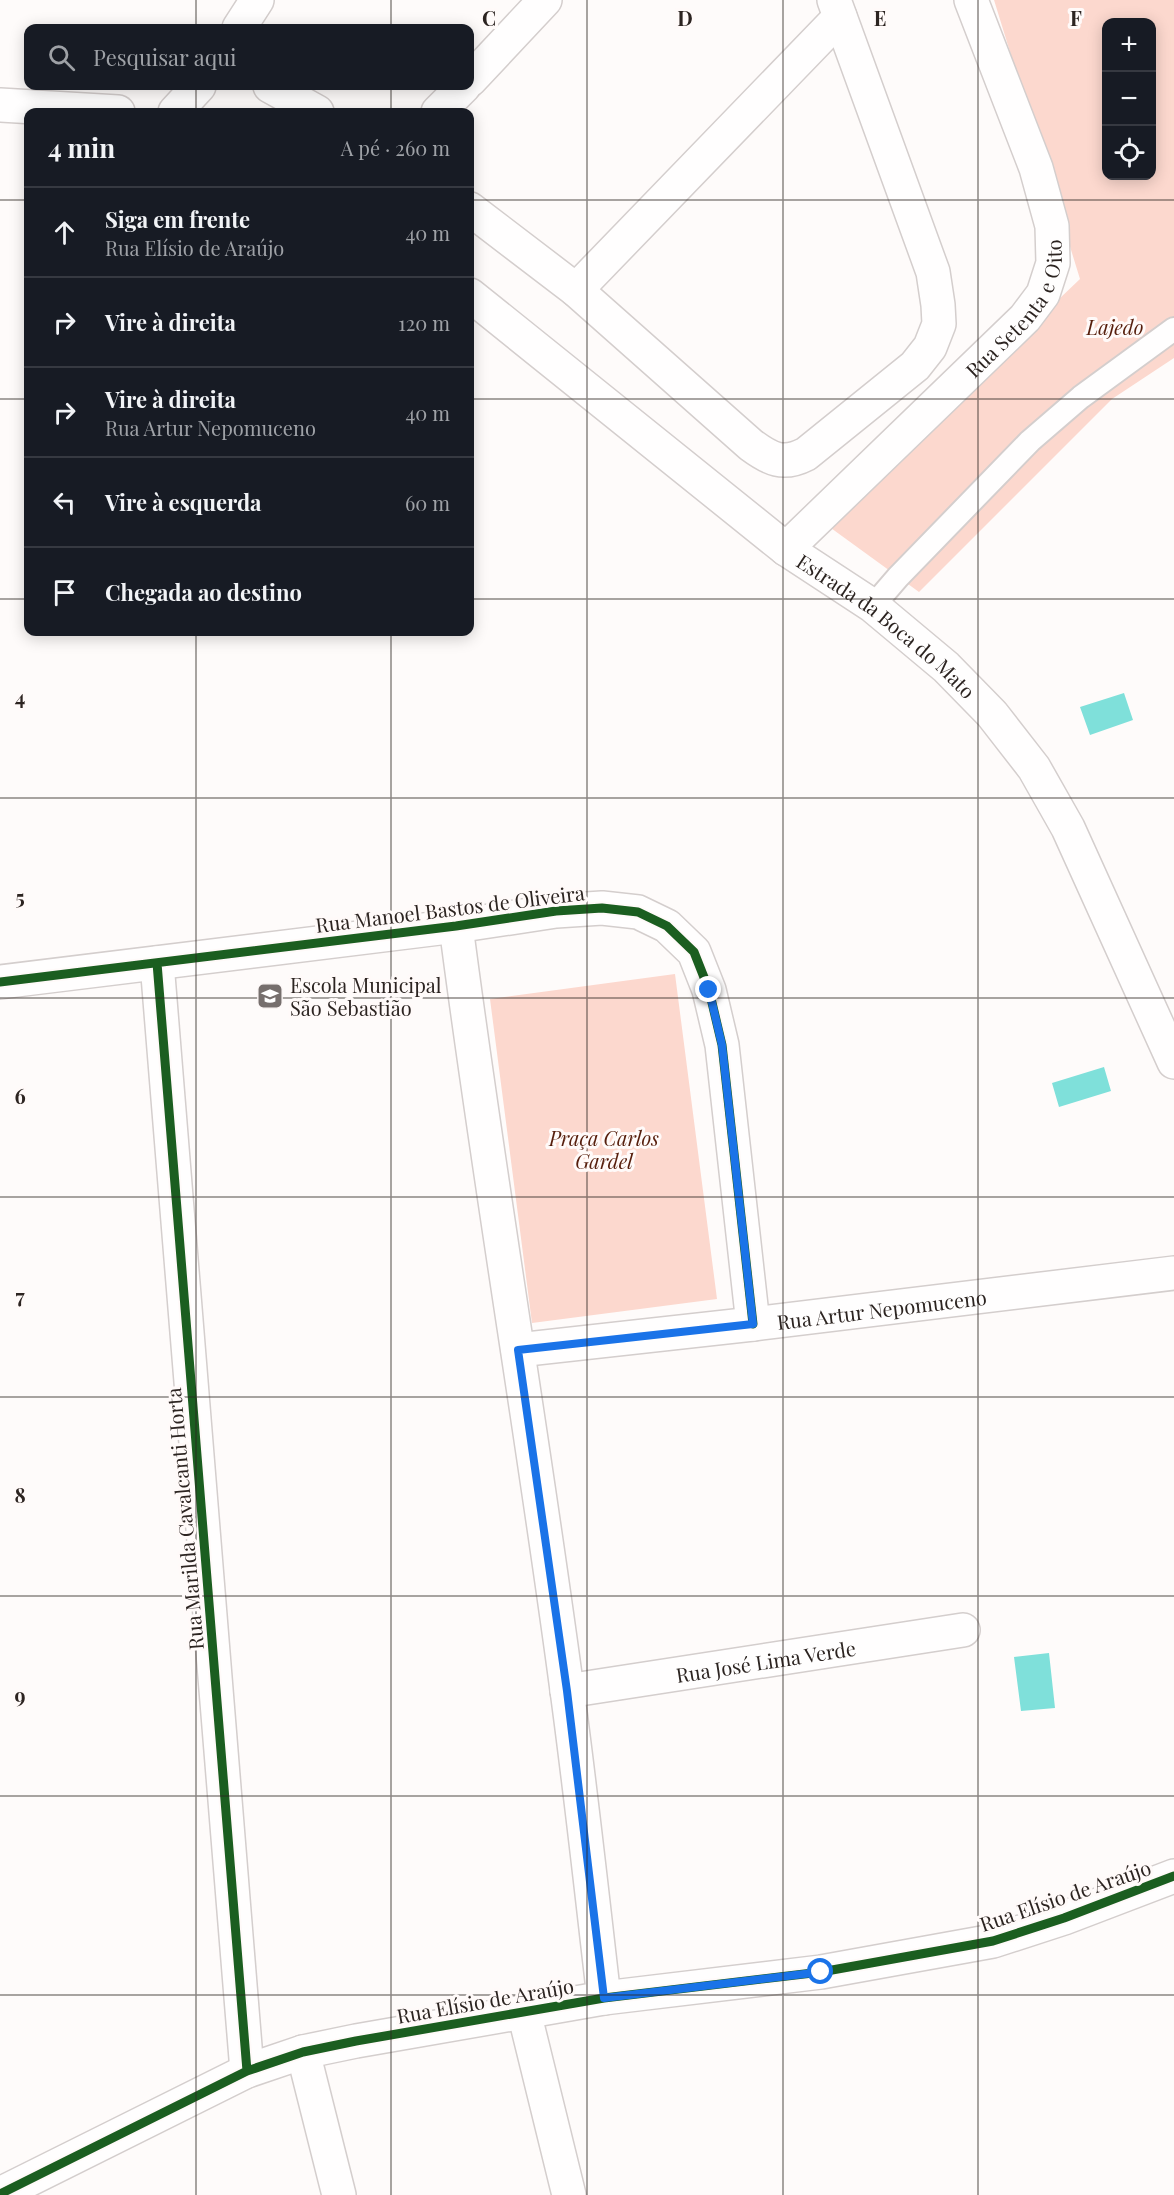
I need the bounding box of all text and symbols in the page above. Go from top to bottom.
text: C [482,4,496,31]
text: D [677,4,693,31]
text: E [874,4,886,31]
text: F [1070,4,1082,31]
map controls [1102,18,1156,180]
button: + [1102,18,1156,72]
search box [24,24,474,90]
icon: search [45,41,78,74]
text: Pesquisar aqui [93,42,236,72]
button: − [1102,72,1156,126]
button: locate [1102,126,1156,180]
text: 4 min [48,130,115,165]
text: A pé · 260 m [341,134,450,161]
text: Siga em frente [105,204,250,234]
icon: ahead [48,216,81,249]
text: 40 m [405,219,450,246]
text: Rua Elísio de Araújo [105,234,284,261]
street label: Rua Setenta e Oito [959,239,1067,383]
icon: right [48,306,81,339]
text: Vire à direita [105,307,236,337]
text: 120 m [398,309,450,336]
park label: Lajedo [1086,313,1143,340]
text: Vire à direita [105,384,236,414]
icon: right [48,396,81,429]
text: 40 m [405,399,450,426]
text: Rua Artur Nepomuceno [105,414,316,441]
icon: left [48,486,81,519]
text: Vire à esquerda [105,487,262,517]
text: 60 m [405,489,450,516]
street label: Estrada da Boca do Mato [792,547,982,703]
icon: arrive [48,576,81,609]
text: Chegada ao destino [105,577,302,607]
text: 4 [15,683,25,710]
street label: Rua Manoel Bastos de Oliveira [314,878,586,938]
text: 5 [15,883,25,910]
place label: Escola Municipal São Sebastião [290,971,442,1021]
route end [695,976,721,1002]
school or university icon: Escola Municipal São Sebastião [255,981,285,1011]
text: 6 [14,1082,26,1109]
park label: Praça Carlos Gardel [548,1124,659,1174]
text: 7 [15,1282,25,1309]
street label: Rua Artur Nepomuceno [775,1282,988,1335]
street label: Rua Marilda Cavalcanti Horta [159,1387,209,1651]
text: 8 [14,1481,26,1508]
street label: Rua José Lima Verde [674,1633,858,1688]
text: 9 [14,1681,26,1708]
street label: Rua Elísio de Araújo [976,1853,1154,1937]
route start [807,1958,833,1984]
street label: Rua Elísio de Araújo [394,1971,576,2029]

